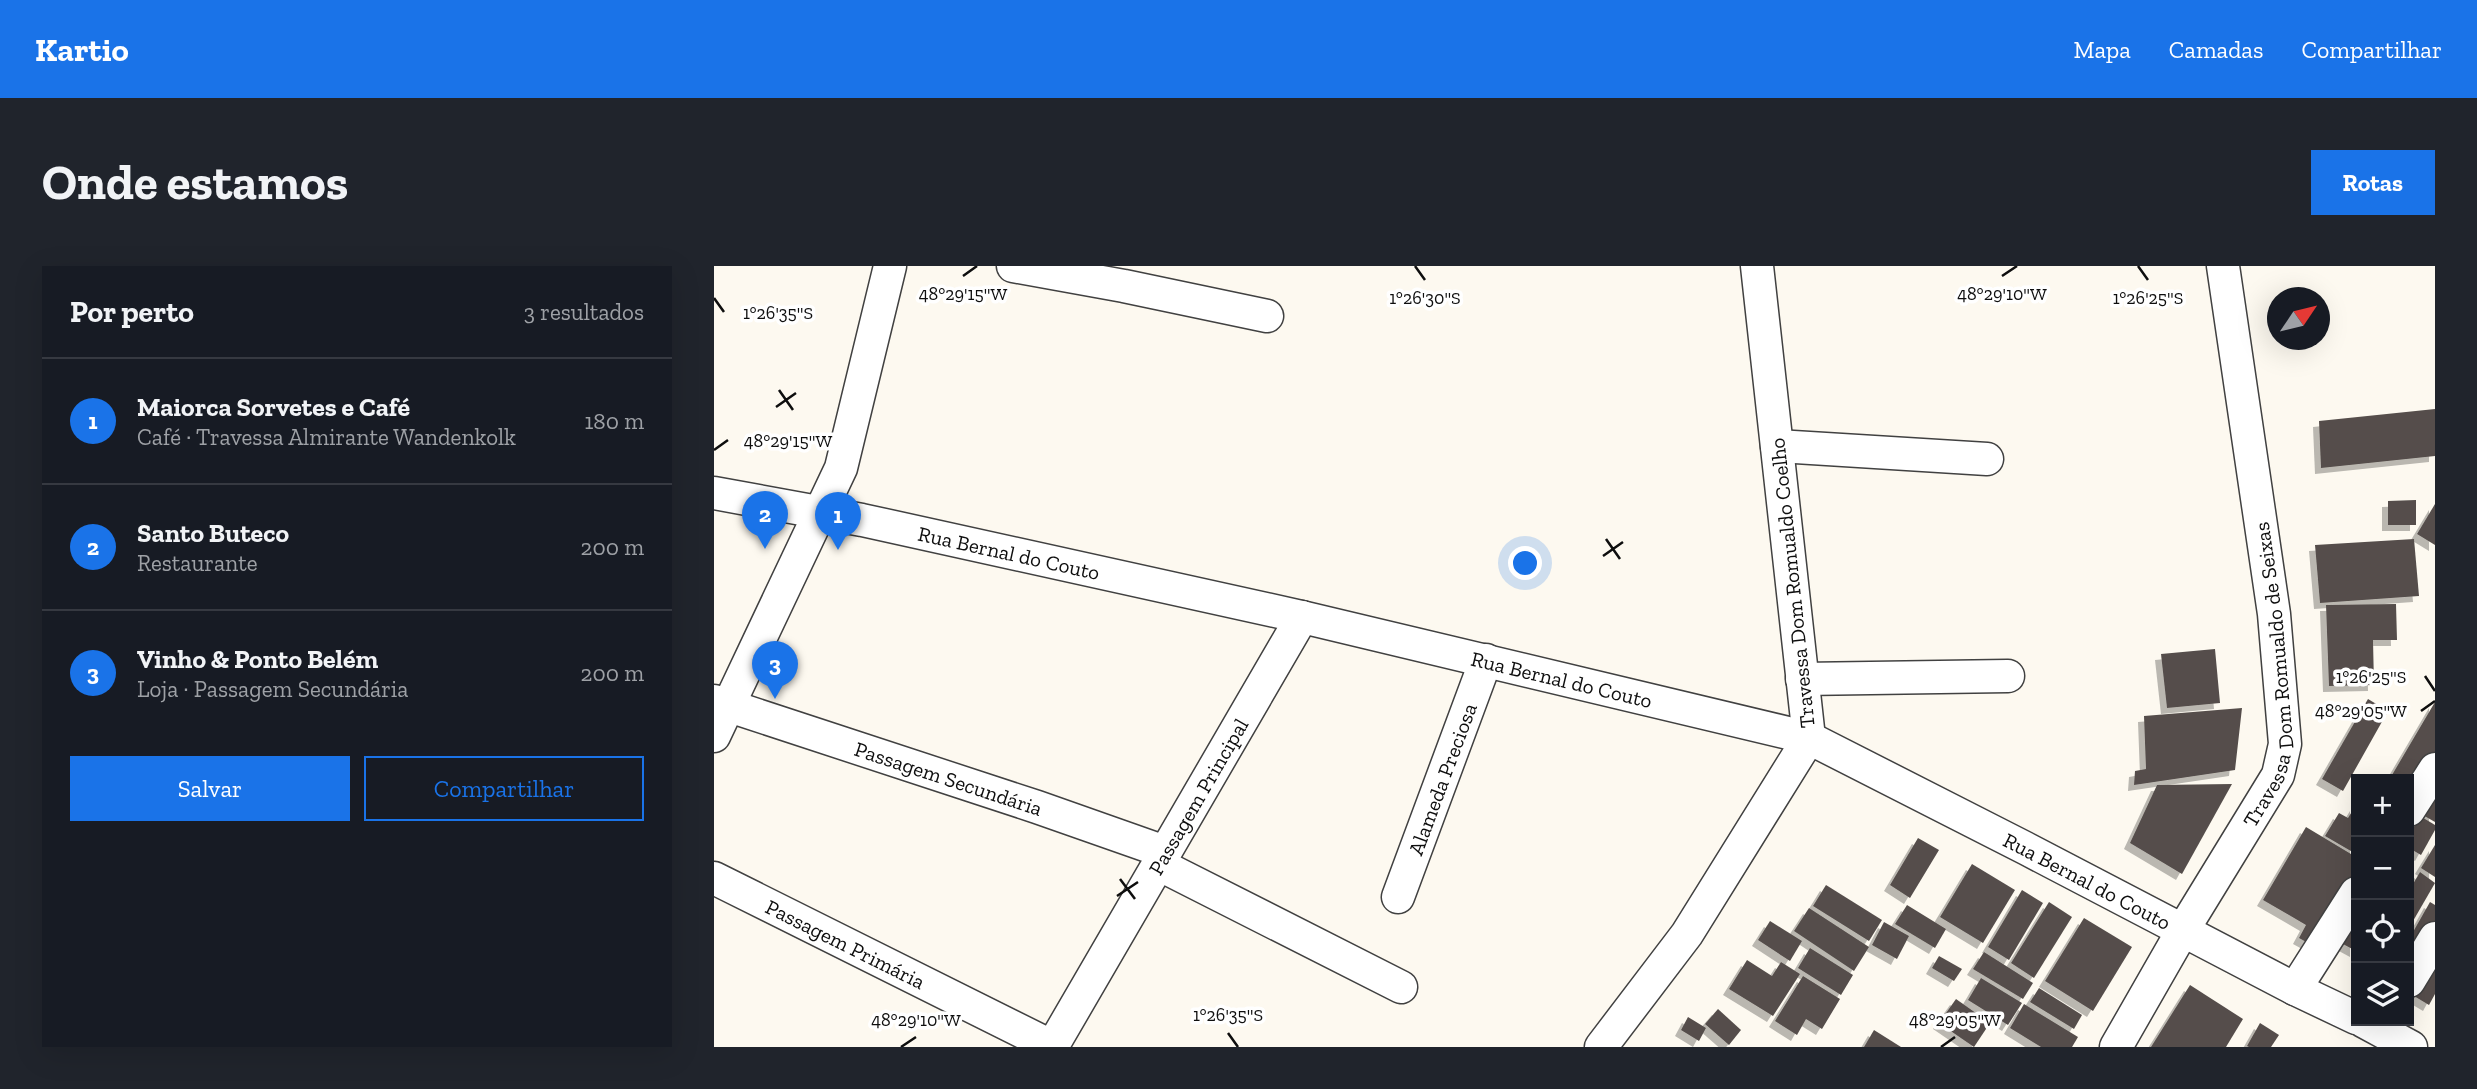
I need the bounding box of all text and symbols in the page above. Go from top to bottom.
text: Kartio [35,30,129,69]
text: Mapa [2073,35,2131,64]
text: Camadas [2169,35,2263,64]
text: Compartilhar [2301,35,2442,64]
button: Rotas [2311,150,2435,215]
text: Onde estamos [42,153,348,212]
text: 48°29'15"W [919,283,1007,305]
text: 48°29'10"W [1957,283,2047,305]
text: 1°26'30"S [1389,287,1461,309]
text: 1°26'25"S [2113,287,2183,309]
north arrow [2267,287,2330,350]
text: Por perto [70,294,194,330]
text: 3 resultados [524,298,644,326]
text: 1°26'35"S [743,302,813,324]
text: Maiorca Sorvetes e Café [137,391,410,423]
text: 1 [88,407,98,435]
text: 180 m [584,407,644,435]
text: Café · Travessa Almirante Wandenkolk [137,423,516,451]
text: 48°29'15"W [744,430,832,452]
street label: Travessa Dom Romualdo Coelho [1764,437,1820,729]
pin: 2 [742,491,788,549]
pin: 1 [815,492,861,550]
text: Santo Buteco [137,517,289,549]
street label: Rua Bernal do Couto [916,520,1102,585]
street label: Travessa Dom Romualdo de Seixas [2237,521,2298,831]
text: 2 [87,533,99,561]
text: 200 m [581,533,644,561]
your location [1508,546,1542,580]
text: Restaurante [137,549,258,577]
pin: 3 [752,641,798,699]
text: Vinho & Ponto Belém [137,643,378,675]
street label: Rua Bernal do Couto [1469,645,1655,713]
text: 3 [87,659,99,687]
text: 200 m [581,659,644,687]
text: 1°26'25"S [2336,666,2406,688]
text: Loja · Passagem Secundária [137,675,408,703]
street label: Alameda Preciosa [1402,699,1481,858]
text: 48°29'05"W [2315,700,2407,722]
street label: Passagem Principal [1143,713,1253,879]
street label: Passagem Secundária [852,736,1046,820]
button: Salvar [70,756,350,821]
button: Compartilhar [364,756,644,821]
map controls [2351,774,2414,1026]
button: + [2351,774,2414,837]
street label: Rua Bernal do Couto [1999,827,2175,935]
button: − [2351,837,2414,900]
street label: Passagem Primária [762,893,929,994]
button: locate [2351,900,2414,963]
button: layers [2351,963,2414,1026]
text: 1°26'35"S [1193,1004,1263,1026]
text: 48°29'10"W [871,1009,961,1031]
text: 48°29'05"W [1909,1009,2001,1031]

